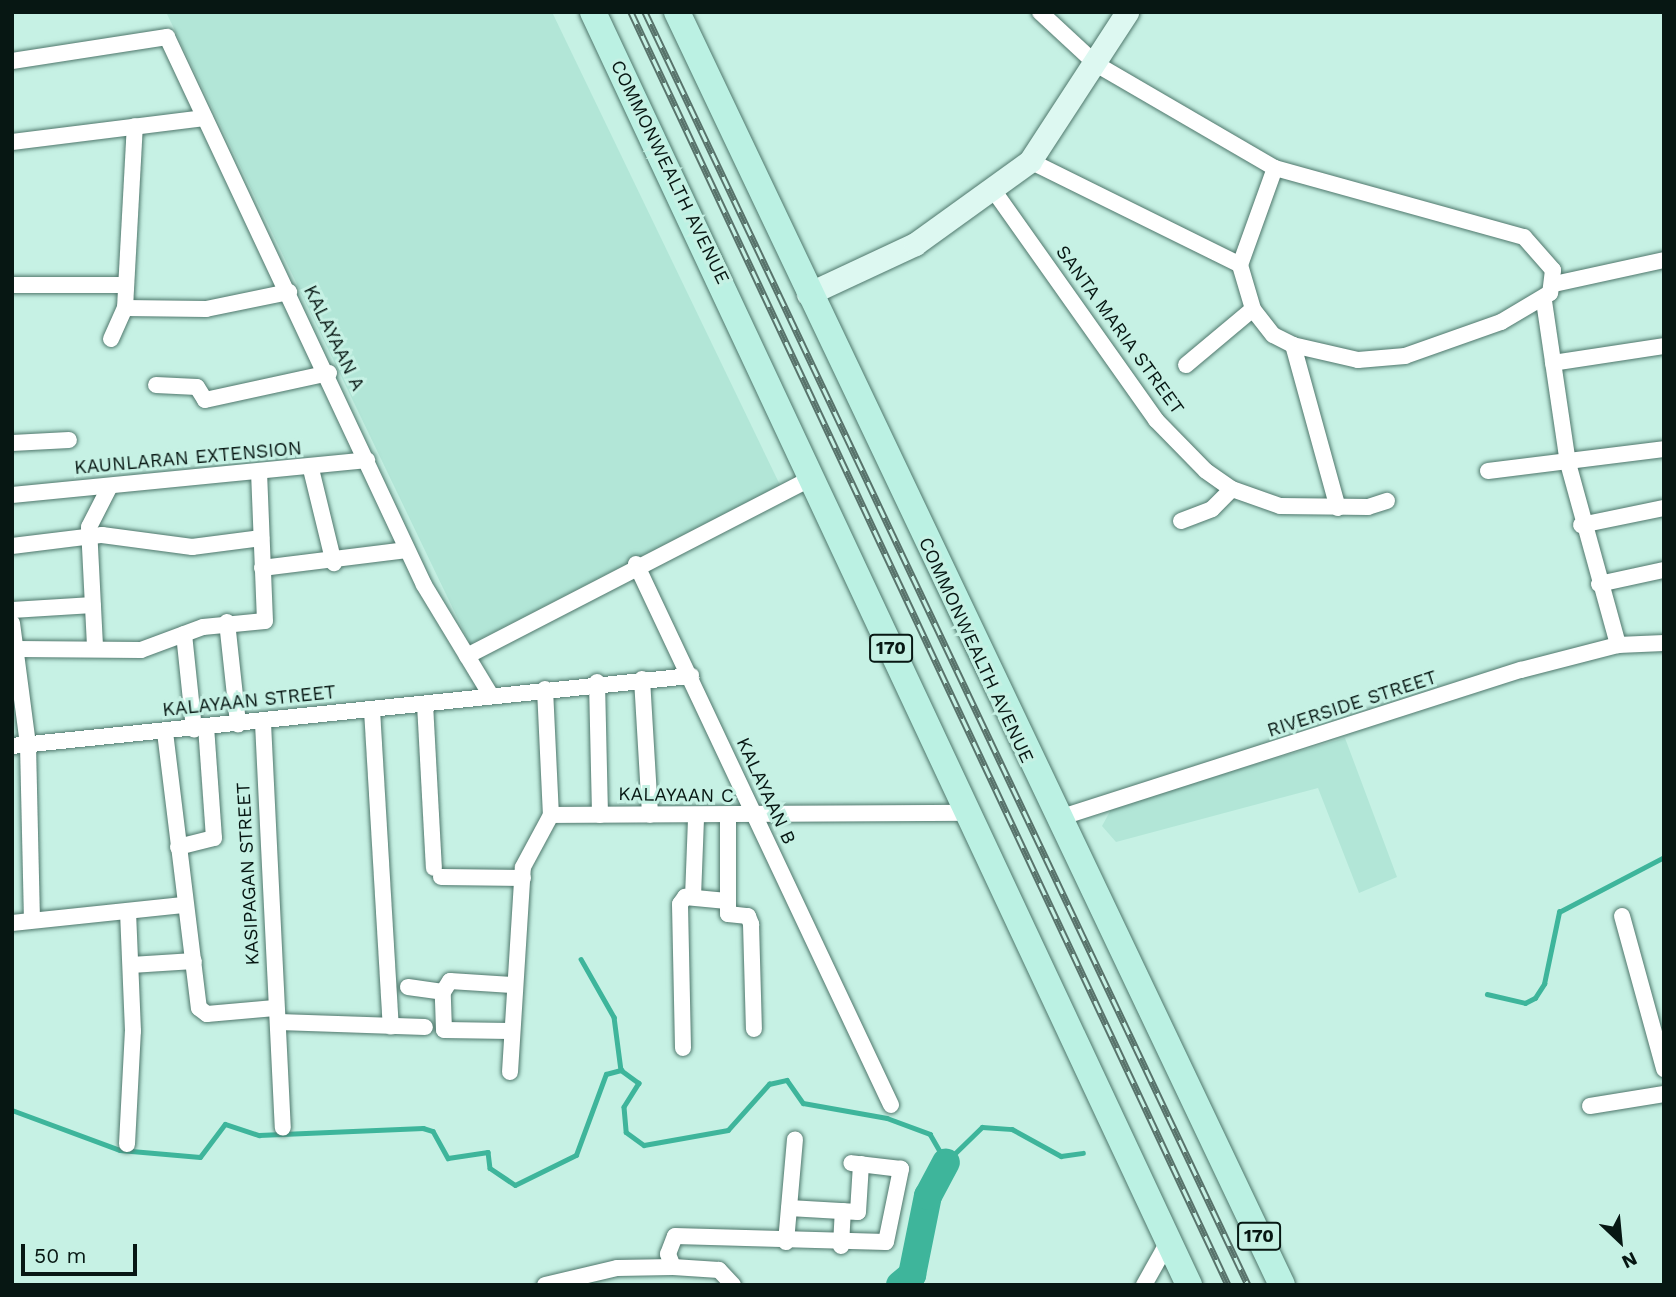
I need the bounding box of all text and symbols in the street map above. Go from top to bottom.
street label: COMMONWEALTH AVENUE [606,56,734,288]
street label: SANTA MARIA STREET [1051,240,1189,420]
street label: KALAYAAN A [298,281,370,395]
street label: KAUNLARAN EXTENSION [73,437,303,479]
street label: COMMONWEALTH AVENUE [913,533,1039,767]
road number: 170 [868,634,914,662]
street label: RIVERSIDE STREET [1264,666,1440,742]
street label: KALAYAAN STREET [161,681,337,721]
street label: KALAYAAN B [731,734,801,848]
street label: KASIPAGAN STREET [232,782,264,966]
street label: KALAYAAN C [618,783,734,807]
north arrow [1585,1206,1655,1276]
road number: 170 [1236,1222,1282,1251]
scale bar [24,1230,140,1274]
text: 50 m [34,1243,86,1268]
text: N [1618,1247,1641,1274]

